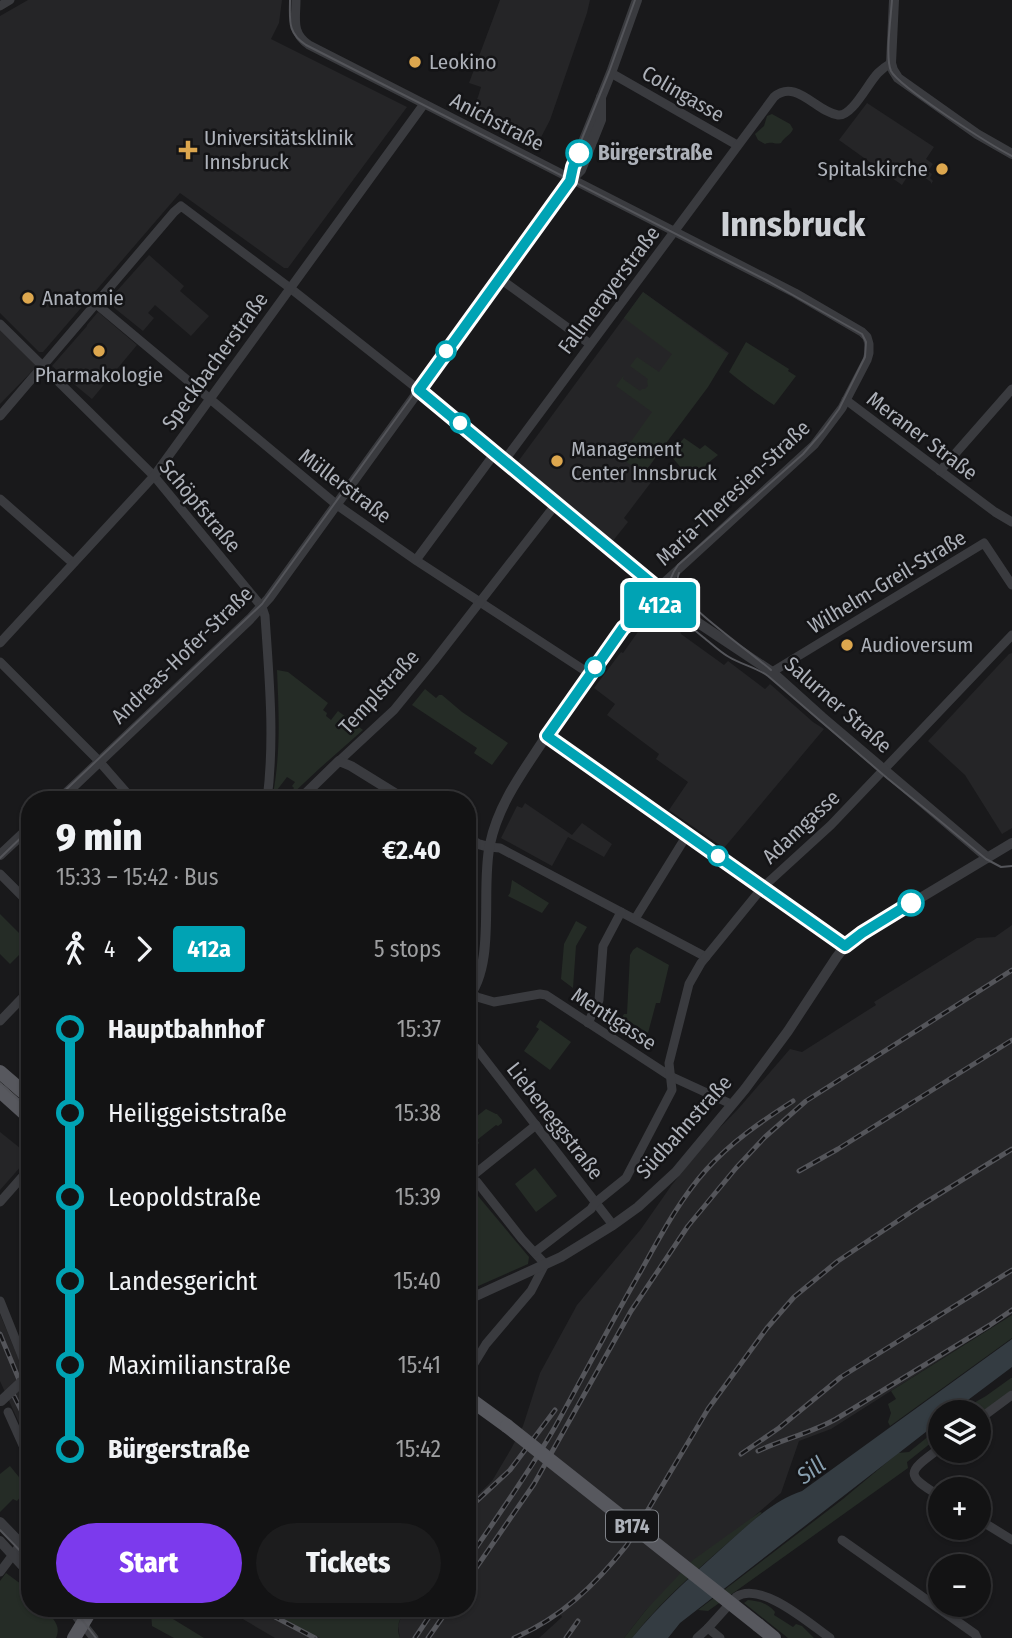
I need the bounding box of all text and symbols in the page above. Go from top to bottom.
place label: Leokino [429,49,496,75]
marker: Leokino [407,54,423,70]
street label: Colingasse [637,60,729,128]
street label: Anichstraße [446,87,548,157]
place label: Universitätsklinik Innsbruck [204,125,353,175]
marker: Universitätsklinik Innsbruck [178,140,198,160]
marker: Bürgerstraße [566,140,592,166]
place label: Bürgerstraße [598,140,713,166]
place label: Spitalskirche [818,156,928,182]
marker: Spitalskirche [934,161,950,177]
district label: Innsbruck [721,203,866,245]
street label: Fallmerayerstraße [552,221,666,359]
place label: Anatomie [42,285,124,311]
street label: Speckbacherstraße [156,287,274,435]
marker: Anatomie [20,290,36,306]
unlabelled marker [436,341,456,361]
marker: Pharmakologie [91,343,107,359]
place label: Pharmakologie [35,362,163,388]
street label: Meraner Straße [862,386,982,486]
unlabelled marker [450,413,470,433]
street label: Maria-Theresien-Straße [650,415,816,571]
place label: Management Center Innsbruck [571,436,717,486]
street label: Müllerstraße [294,443,396,529]
marker: Management Center Innsbruck [549,453,565,469]
street label: Schöpfstraße [154,454,246,558]
street label: Wilhelm-Greil-Straße [803,525,971,639]
street label: Andreas-Hofer-Straße [106,581,258,729]
line badge: 412a [611,582,709,628]
text: 412a [638,591,682,619]
place label: Audioversum [861,632,973,658]
marker: Audioversum [839,637,855,653]
street label: Templstraße [333,644,425,740]
street label: Salurner Straße [779,651,897,759]
unlabelled marker [585,657,605,677]
street label: Adamgasse [757,785,845,869]
text: 9 min [56,814,142,860]
text: €2.40 [382,835,441,866]
unlabelled marker [708,846,728,866]
text: 15:33 – 15:42 · Bus [56,863,218,891]
unlabelled marker [898,890,924,916]
icon: walk [56,930,94,968]
icon: forward [125,930,163,968]
text: 4 [104,935,115,963]
text: 412a [187,935,231,963]
text: 5 stops [374,935,441,963]
street label: Mentlgasse [567,982,661,1056]
text: Hauptbahnhof [108,1014,263,1045]
text: 15:37 [397,1015,441,1043]
street label: Liebeneggstraße [501,1057,609,1185]
street label: Südbahnstraße [631,1070,737,1184]
text: Heiliggeiststraße [108,1098,287,1129]
text: 15:38 [395,1099,441,1127]
text: Leopoldstraße [108,1182,261,1213]
text: 15:39 [395,1183,441,1211]
text: Landesgericht [108,1266,257,1297]
text: 15:40 [394,1267,441,1295]
text: Maximilianstraße [108,1350,291,1381]
text: 15:41 [398,1351,441,1379]
map controls [928,1400,991,1617]
button: layers [928,1400,991,1463]
text: Bürgerstraße [108,1434,250,1465]
text: 15:42 [396,1435,441,1463]
water label: Sill [790,1450,831,1490]
button: + [928,1477,991,1540]
road number: B174 [606,1510,658,1542]
button: Start [56,1523,242,1603]
button: Tickets [256,1523,441,1603]
button: − [928,1554,991,1617]

